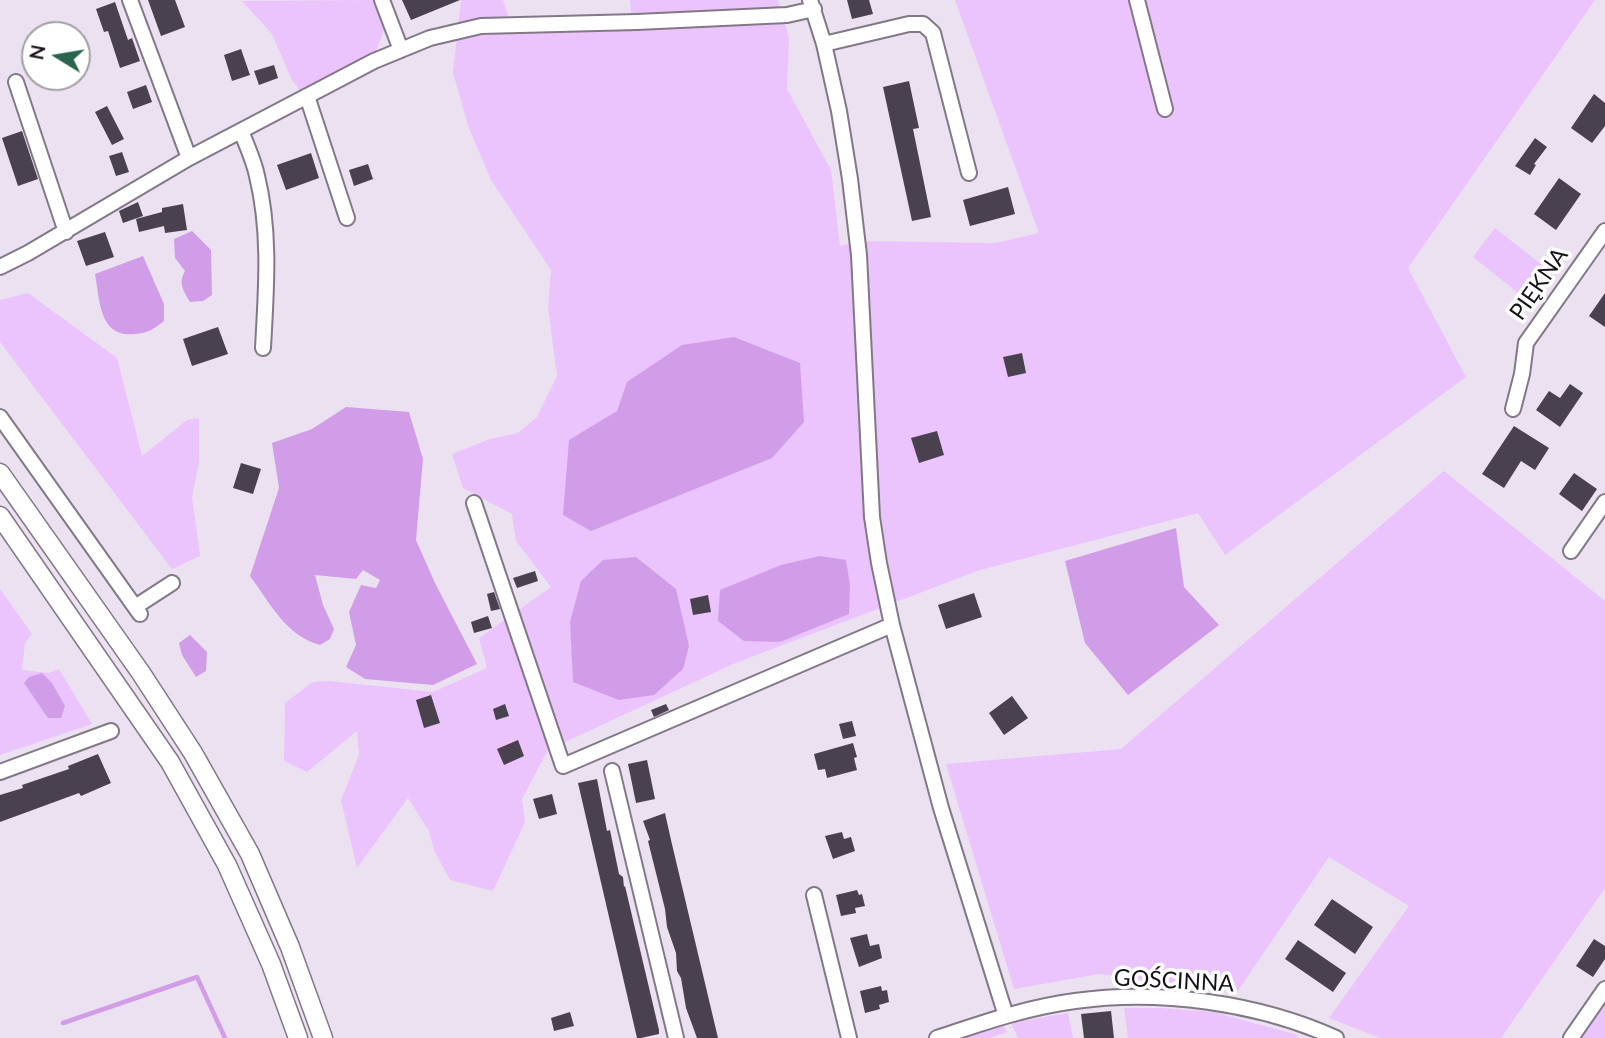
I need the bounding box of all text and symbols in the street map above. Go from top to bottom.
north arrow [21,21,91,91]
text: N [24,43,50,62]
street label: PIĘKNA [1504,243,1574,325]
street label: GOŚCINNA [1113,964,1235,998]

